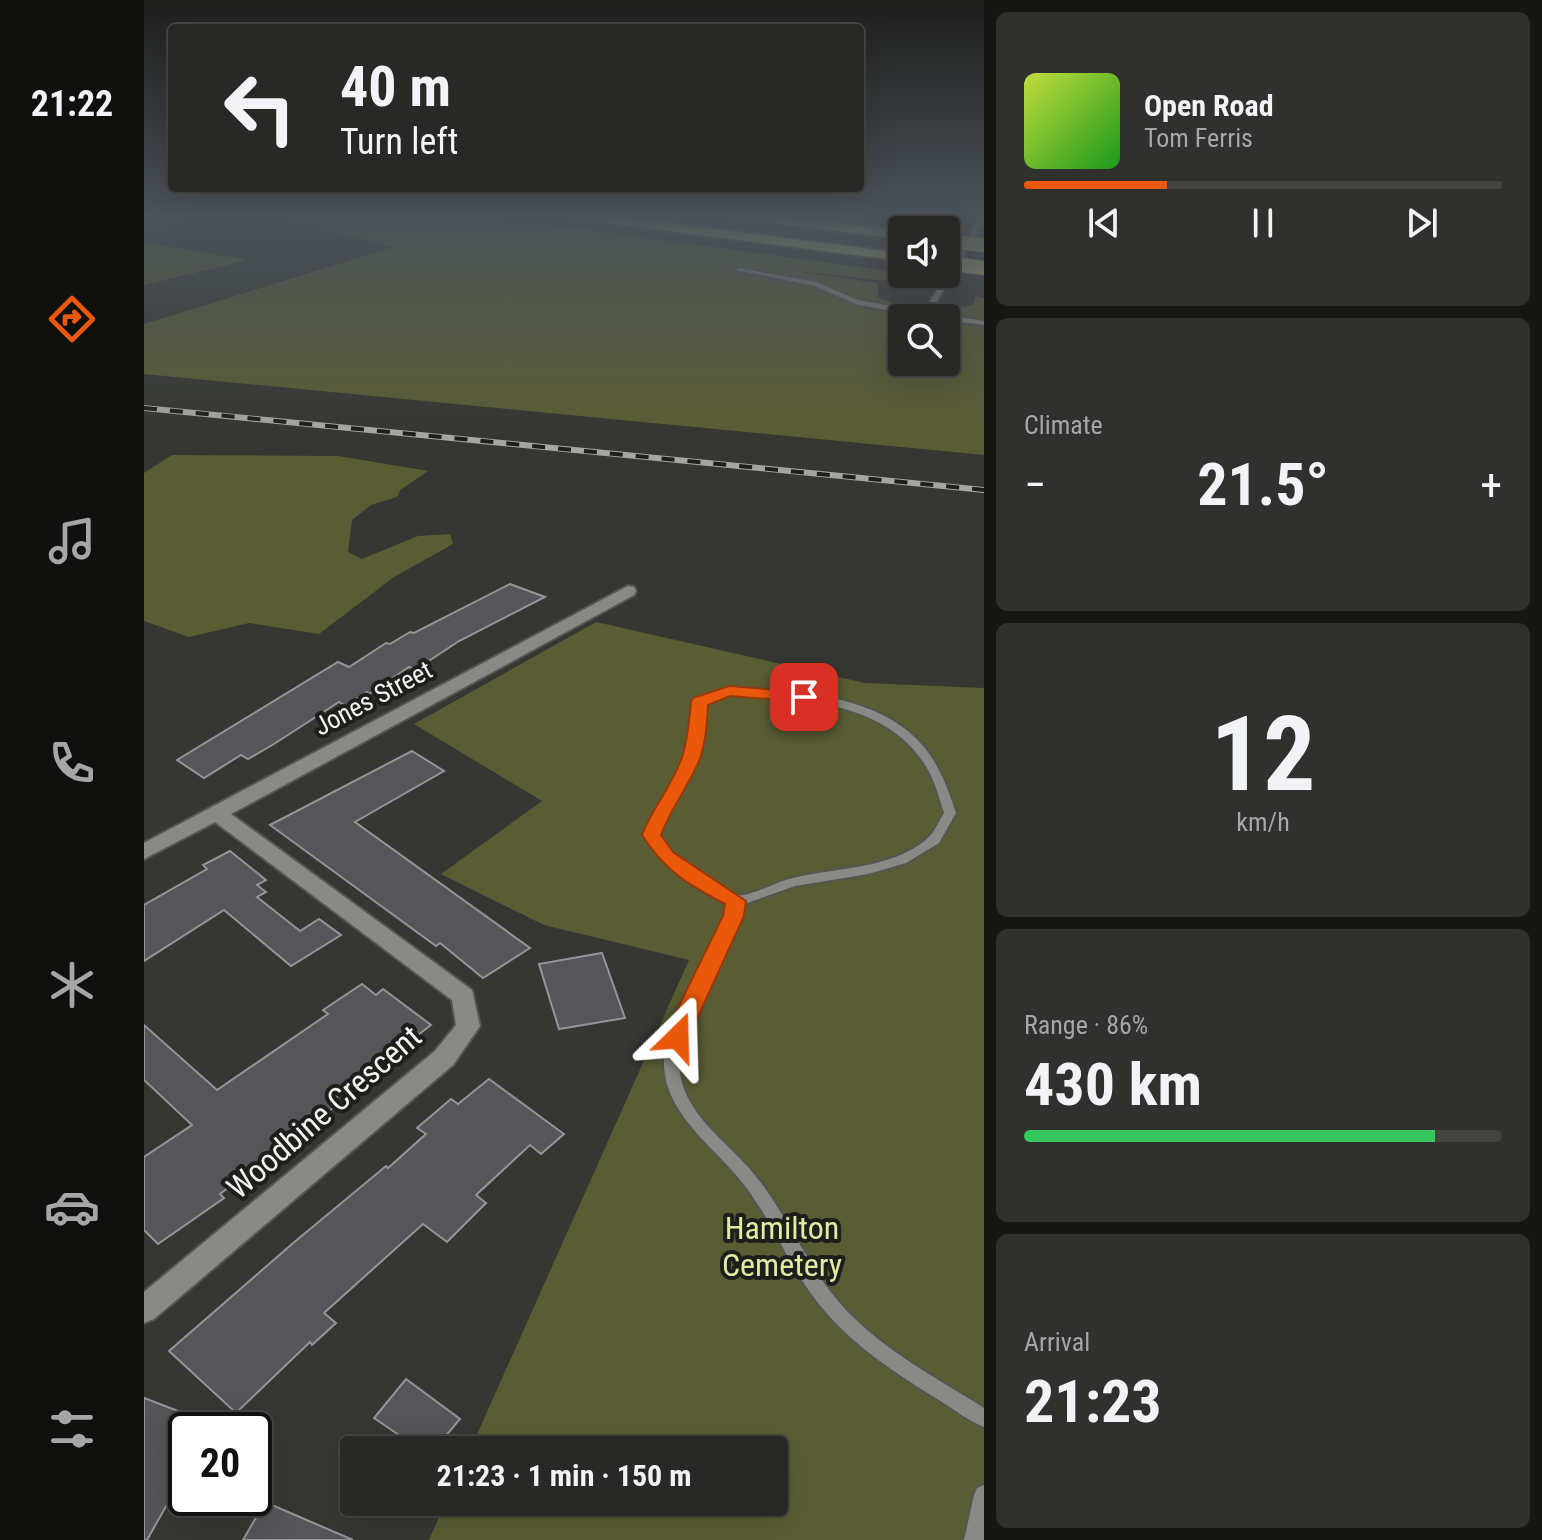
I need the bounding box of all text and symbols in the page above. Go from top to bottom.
text: 40 m [340,54,451,120]
icon: left [208,56,312,160]
text: 21:22 [31,83,113,125]
text: Open Road [1144,88,1274,123]
text: Turn left [340,121,458,163]
text: Tom Ferris [1144,123,1253,153]
icon: previous [1082,201,1126,245]
icon: pause [1241,201,1285,245]
icon: next [1400,201,1444,245]
map controls [888,216,960,376]
button: sound [888,216,960,288]
icon: directions [44,291,100,347]
button: search [888,304,960,376]
text: Climate [1024,410,1103,440]
text: 21.5° [1197,449,1329,520]
text: − [1024,459,1046,511]
text: + [1480,459,1502,511]
icon: music [44,513,100,569]
street label: Jones Street [309,654,437,742]
pin [770,663,838,731]
icon: arrive [782,675,826,719]
text: 12 [1210,694,1316,815]
icon: phone [44,735,100,791]
text: km/h [1236,807,1290,837]
icon: climate [44,957,100,1013]
position arrow [636,995,720,1079]
text: Range · 86% [1024,1010,1148,1040]
street label: Woodbine Crescent [219,1017,429,1207]
text: 430 km [1024,1049,1202,1120]
icon: car [44,1179,100,1235]
park label: Hamilton Cemetery [722,1209,842,1284]
text: Arrival [1024,1327,1090,1357]
text: 21:23 [1024,1366,1162,1437]
icon: filters [44,1401,100,1457]
speed limit sign: 20 [168,1412,272,1516]
text: 21:23 · 1 min · 150 m [437,1458,691,1493]

